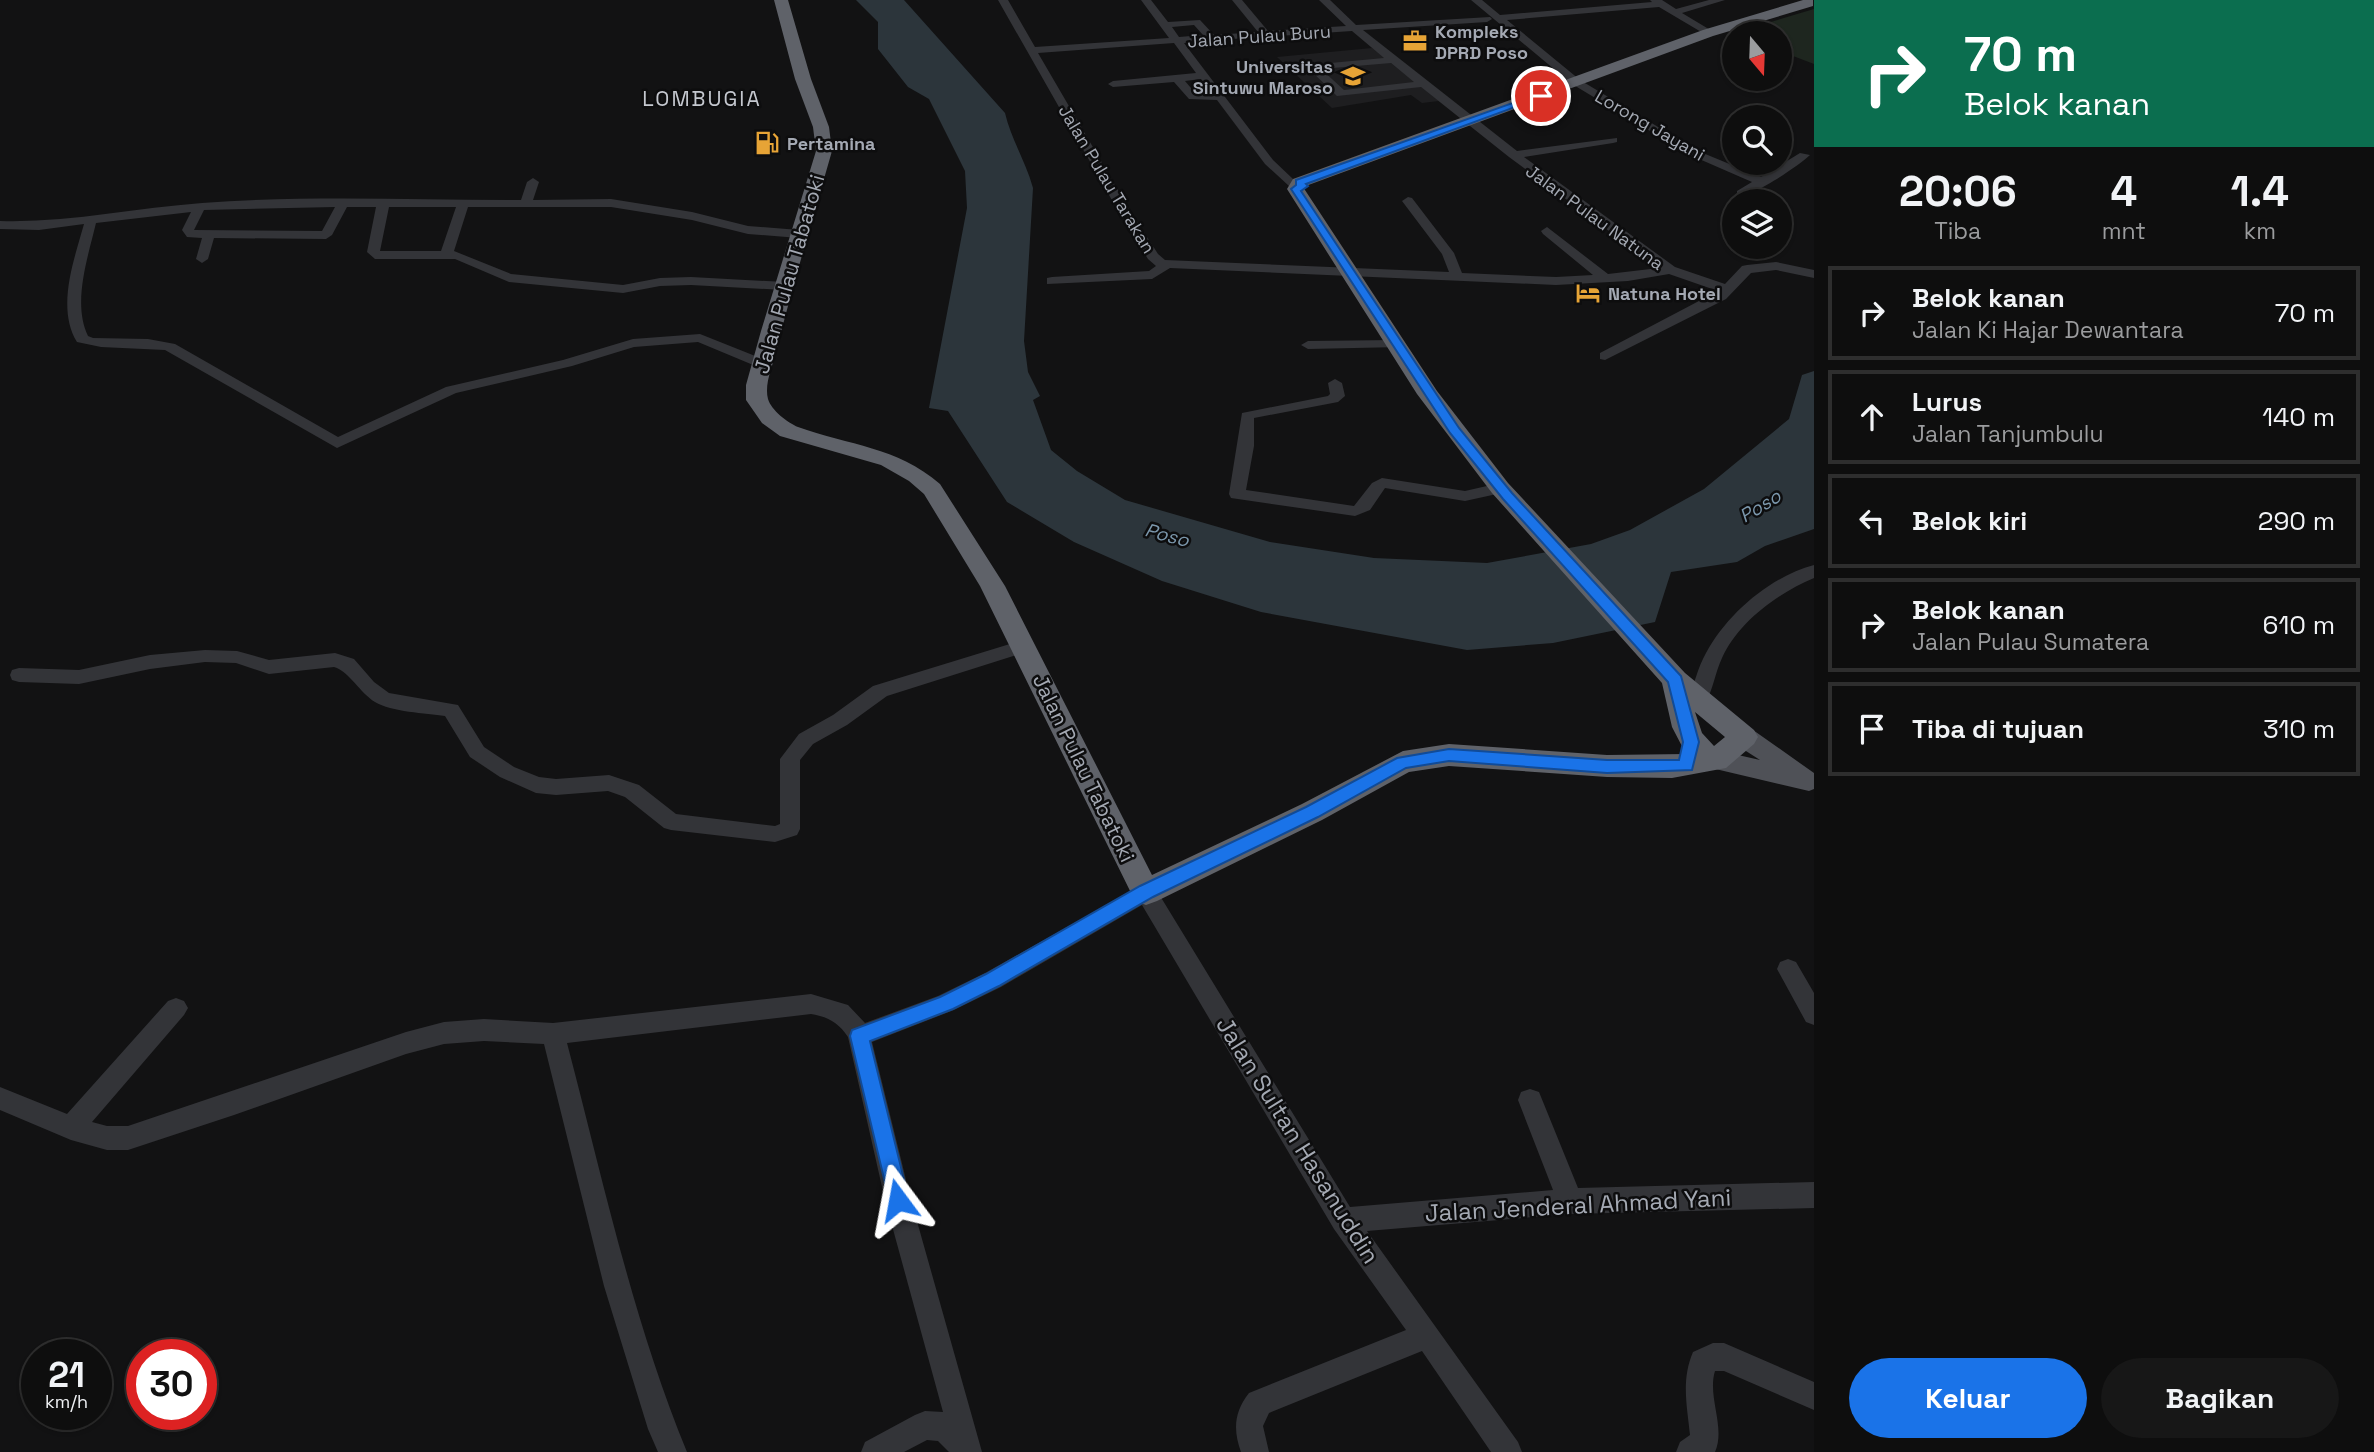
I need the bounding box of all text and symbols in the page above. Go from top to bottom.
street label: Jalan Pulau Buru [1187,20,1331,52]
place label: Kompleks DPRD Poso [1435,20,1528,64]
north arrow [1722,21,1792,91]
map controls [1722,21,1792,259]
text: 70 m [1964,23,2077,85]
office icon: Kompleks DPRD Poso [1401,27,1429,55]
icon: right [1849,28,1940,119]
place label: Universitas Sintuwu Maroso [1193,55,1333,99]
school or university icon: Universitas Sintuwu Maroso [1339,62,1367,90]
pin [1511,66,1571,126]
icon: arrive [1522,77,1560,115]
street label: Lorong Jayani [1591,84,1709,166]
text: Belok kanan [1964,84,2150,124]
district label: LOMBUGIA [642,85,762,112]
street label: Jalan Pulau Tarakan [1053,100,1161,258]
button: search [1722,105,1792,175]
fuel station icon: Pertamina [753,129,781,157]
place label: Pertamina [787,132,876,155]
street label: Jalan Pulau Natuna [1521,159,1669,275]
text: 20:06 [1899,165,2017,218]
text: 4 [2110,165,2137,218]
text: 1.4 [2231,165,2289,218]
street label: Jalan Pulau Tabatoki [748,171,830,377]
button: layers [1722,189,1792,259]
text: Tiba [1934,216,1981,246]
text: mnt [2102,216,2146,246]
text: km [2244,216,2276,246]
hotel icon: Natuna Hotel [1574,279,1602,307]
text: Belok kanan [1912,281,2065,315]
place label: Natuna Hotel [1608,282,1721,305]
icon: right [1853,294,1891,332]
text: 70 m [2275,296,2335,330]
text: Jalan Ki Hajar Dewantara [1912,315,2184,345]
text: Lurus [1912,385,1982,419]
icon: ahead [1853,398,1891,436]
text: 140 m [2262,400,2335,434]
text: Jalan Tanjumbulu [1912,419,2104,449]
water label: Poso [1734,483,1787,528]
icon: left [1853,502,1891,540]
text: Belok kiri [1912,504,2027,538]
text: 290 m [2258,504,2335,538]
water label: Poso [1142,517,1193,553]
text: Belok kanan [1912,593,2065,627]
icon: right [1853,606,1891,644]
text: 610 m [2263,608,2335,642]
text: Jalan Pulau Sumatera [1912,627,2149,657]
street label: Jalan Pulau Tabatoki [1027,670,1141,866]
icon: arrive [1853,710,1891,748]
text: Tiba di tujuan [1912,712,2084,746]
text: 310 m [2263,712,2335,746]
street label: Jalan Sultan Hasanuddin [1209,1011,1387,1269]
position arrow [861,1163,935,1237]
street label: Jalan Jenderal Ahmad Yani [1424,1181,1732,1229]
speed limit sign: 30 [126,1339,217,1430]
text: 21 [48,1353,85,1397]
button: Keluar [1849,1358,2087,1438]
button: Bagikan [2101,1358,2339,1438]
text: km/h [45,1390,88,1413]

